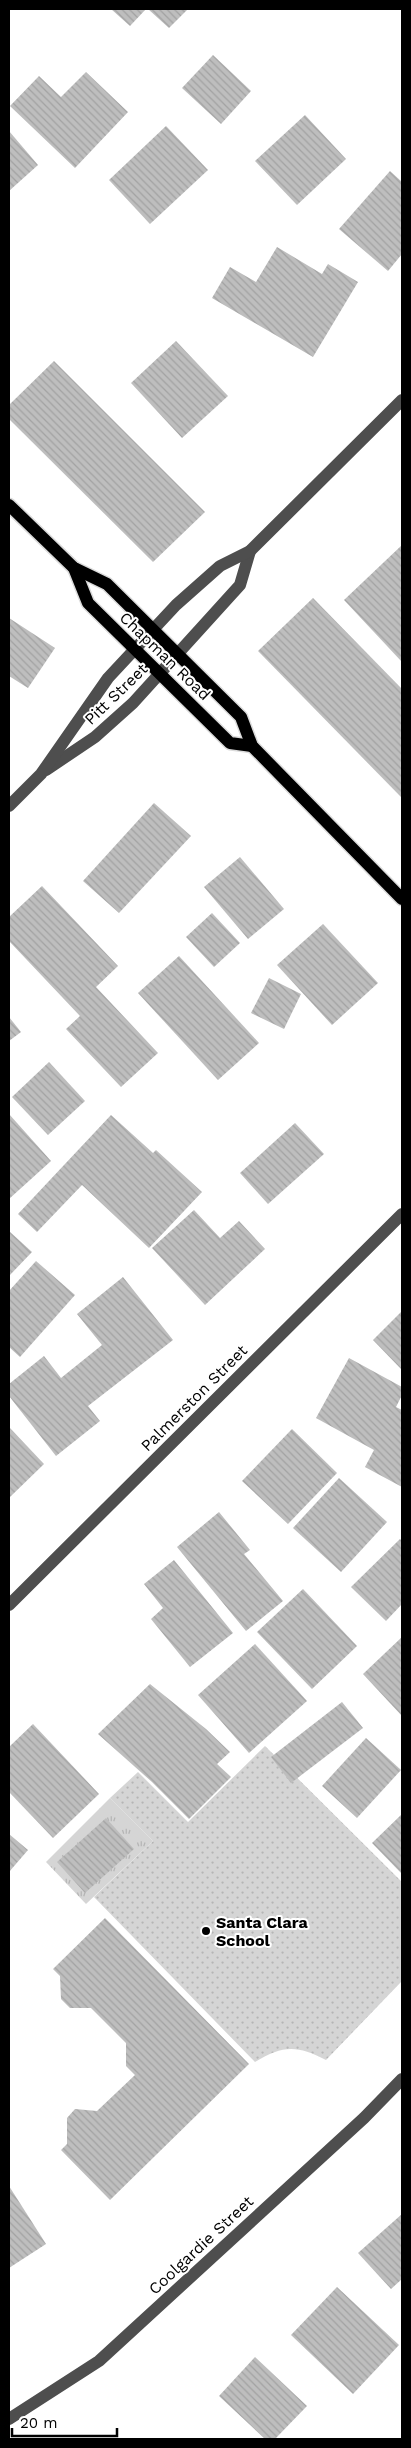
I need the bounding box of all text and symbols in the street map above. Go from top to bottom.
street label: Chapman Road [116,608,214,704]
street label: Pitt Street [81,659,152,729]
street label: Palmerston Street [137,1341,251,1455]
place label: Santa Clara School [216,1913,309,1950]
marker: Santa Clara School [200,1925,212,1937]
street label: Coolgardie Street [145,2191,257,2298]
scale bar [12,2406,118,2438]
text: 20 m [20,2414,58,2432]

